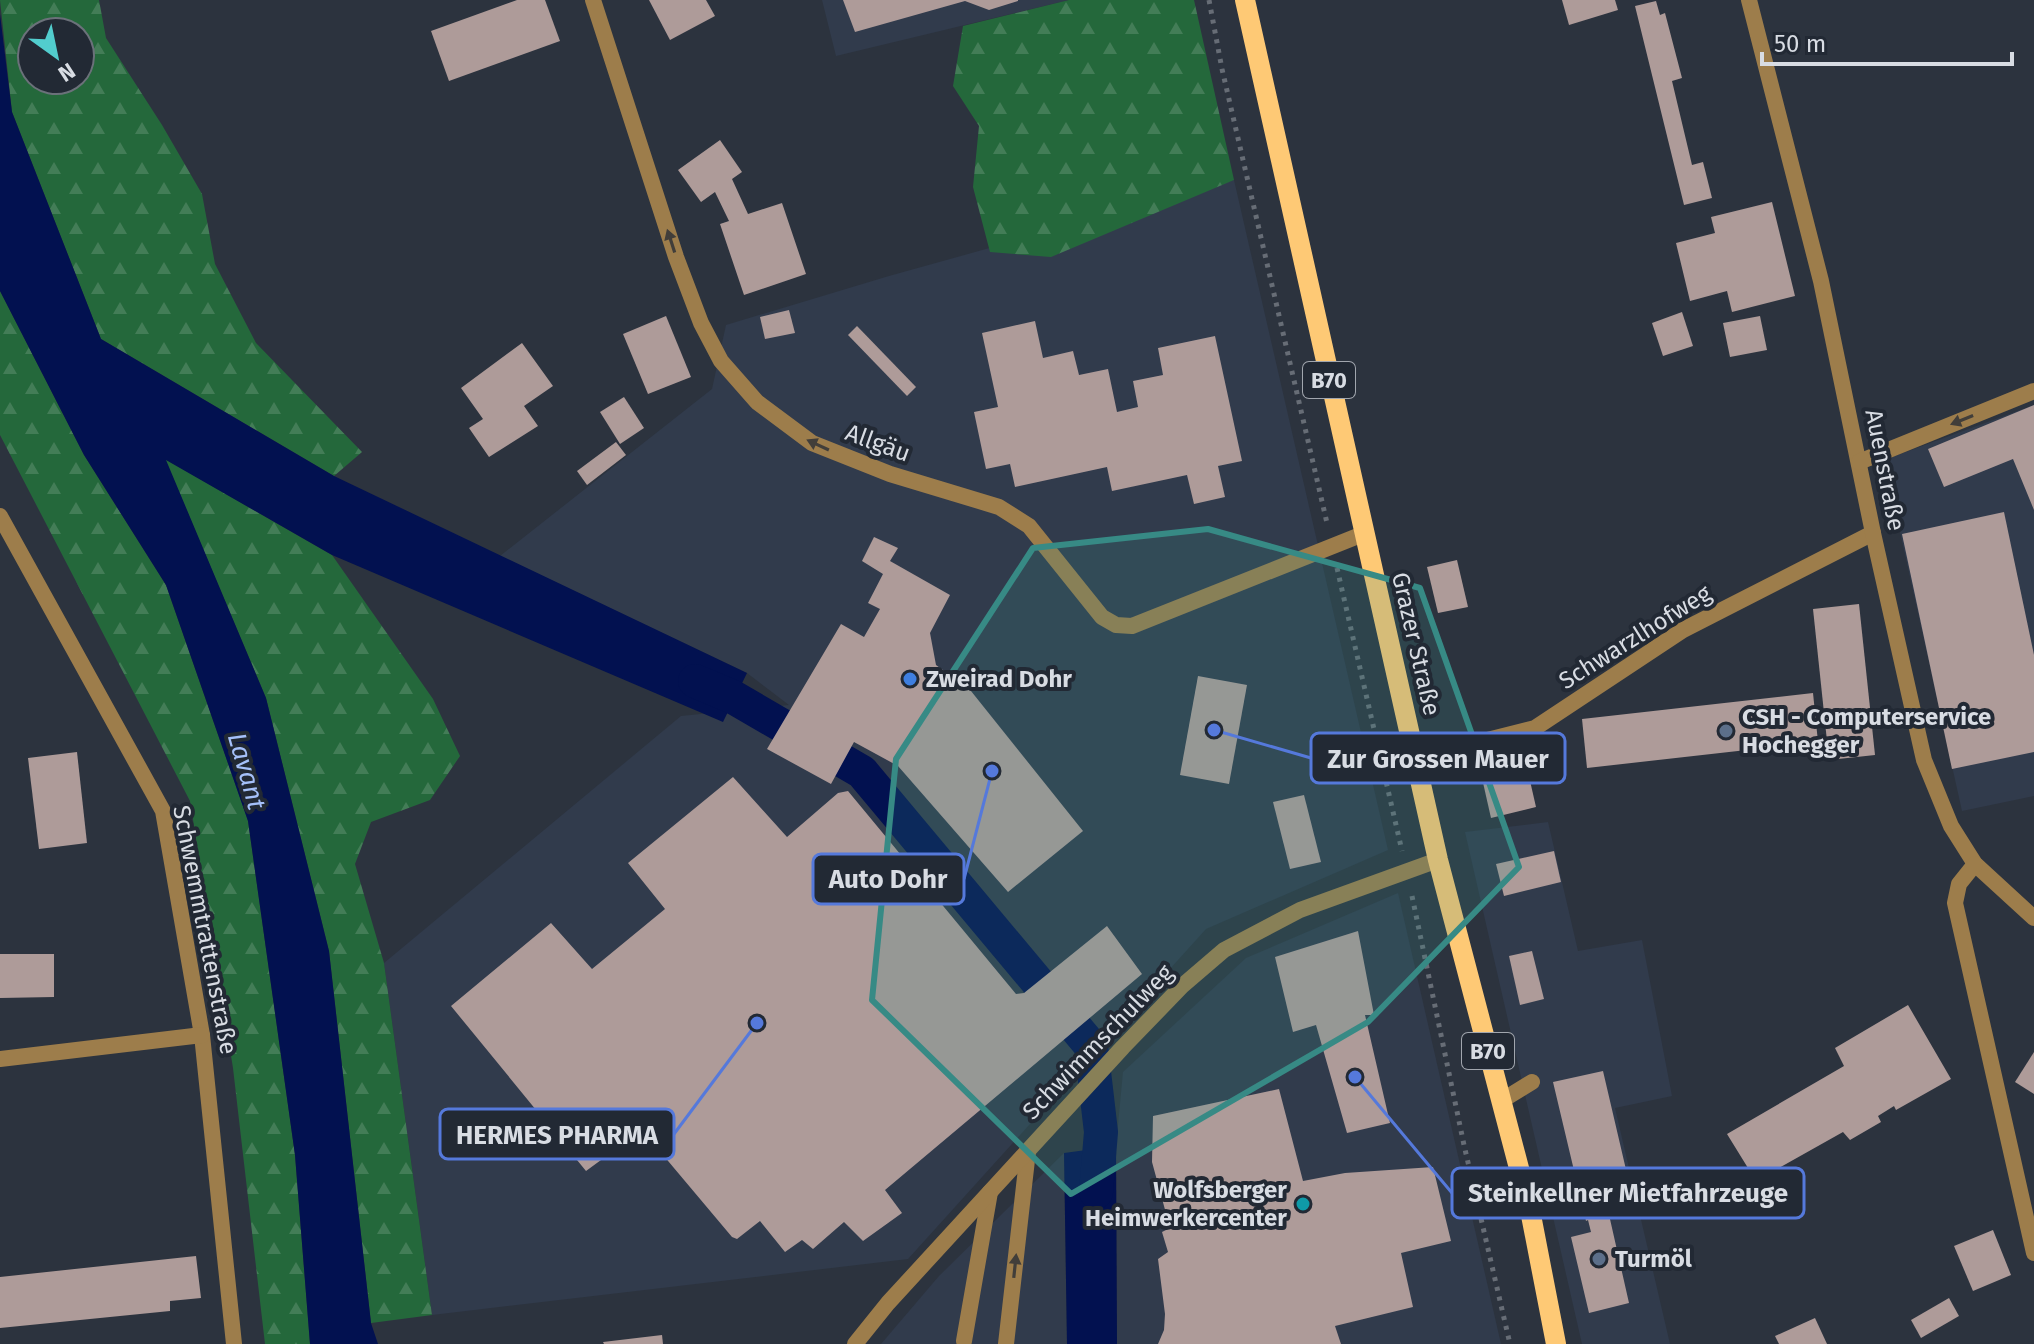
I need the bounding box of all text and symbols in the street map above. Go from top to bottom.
north arrow [16,16,96,96]
scale bar [1762,16,2012,66]
text: 50 m [1774,30,1826,58]
text: N [53,57,80,88]
one-way arrow [664,229,676,253]
road number: B70 [1303,362,1355,398]
street label: Auenstraße [1859,407,1911,533]
one-way arrow [1950,414,1974,427]
street label: Allgäu [842,418,914,468]
one-way arrow [807,438,830,452]
street label: Grazer Straße [1386,570,1446,718]
street label: Schwarzlhofweg [1554,579,1717,695]
place label: Zweirad Dohr [926,665,1072,693]
marker: Zweirad Dohr [901,670,919,688]
place label: CSH - Computerservice Hochegger [1742,703,1991,759]
marker: CSH - Computerservice Hochegger [1717,722,1735,740]
water label: Lavant [221,729,272,814]
callout: Zur Grossen Mauer [1311,733,1565,783]
text: Zur Grossen Mauer [1327,744,1549,775]
street label: Schwemmtrattenstraße [167,803,243,1057]
callout: Auto Dohr [813,854,964,904]
text: Auto Dohr [828,864,948,895]
street label: Schwimmschulweg [1017,958,1179,1125]
road number: B70 [1462,1033,1514,1069]
callout: HERMES PHARMA [440,1109,674,1159]
text: HERMES PHARMA [456,1120,659,1151]
callout: Steinkellner Mietfahrzeuge [1452,1168,1804,1218]
place label: Wolfsberger Heimwerkercenter [1085,1176,1287,1232]
text: Steinkellner Mietfahrzeuge [1468,1178,1788,1209]
marker: Wolfsberger Heimwerkercenter [1294,1195,1312,1213]
place label: Turmöl [1615,1245,1693,1273]
marker: Turmöl [1590,1250,1608,1268]
one-way arrow [1008,1254,1021,1279]

